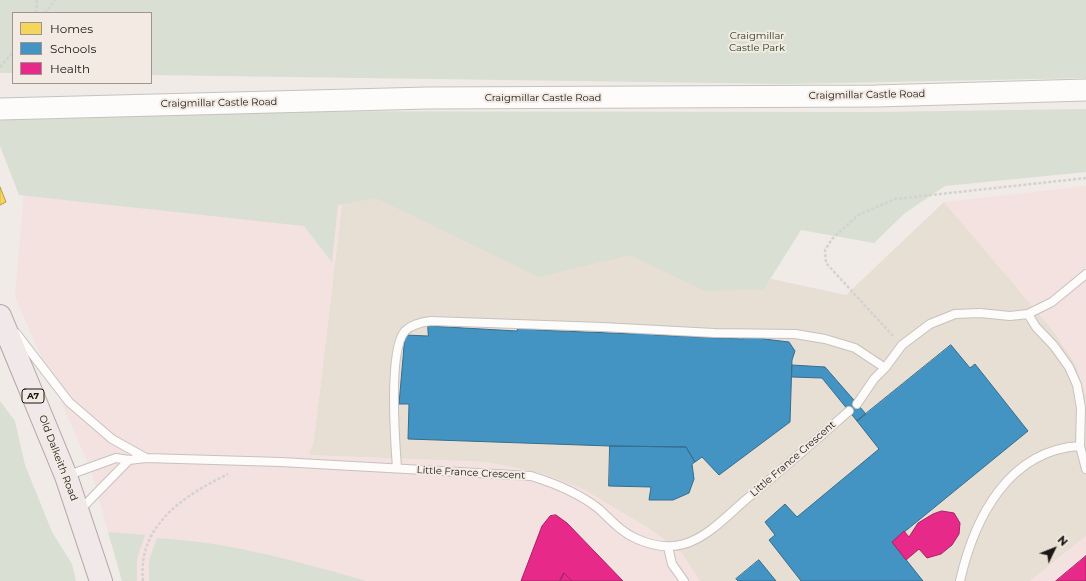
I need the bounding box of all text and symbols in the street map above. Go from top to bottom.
legend [12,12,152,84]
text: Homes [50,21,93,36]
park label: Craigmillar Castle Park [729,30,785,54]
text: Schools [50,41,96,56]
text: Health [50,61,90,76]
street label: Craigmillar Castle Road [809,88,925,102]
street label: Craigmillar Castle Road [485,92,601,104]
street label: Craigmillar Castle Road [161,96,277,110]
road number: A7 [22,389,44,403]
street label: Old Dalkeith Road [36,413,80,503]
street label: Little France Crescent [748,419,838,499]
street label: Little France Crescent [416,464,526,482]
north arrow [1034,529,1074,569]
text: N [1055,533,1071,549]

